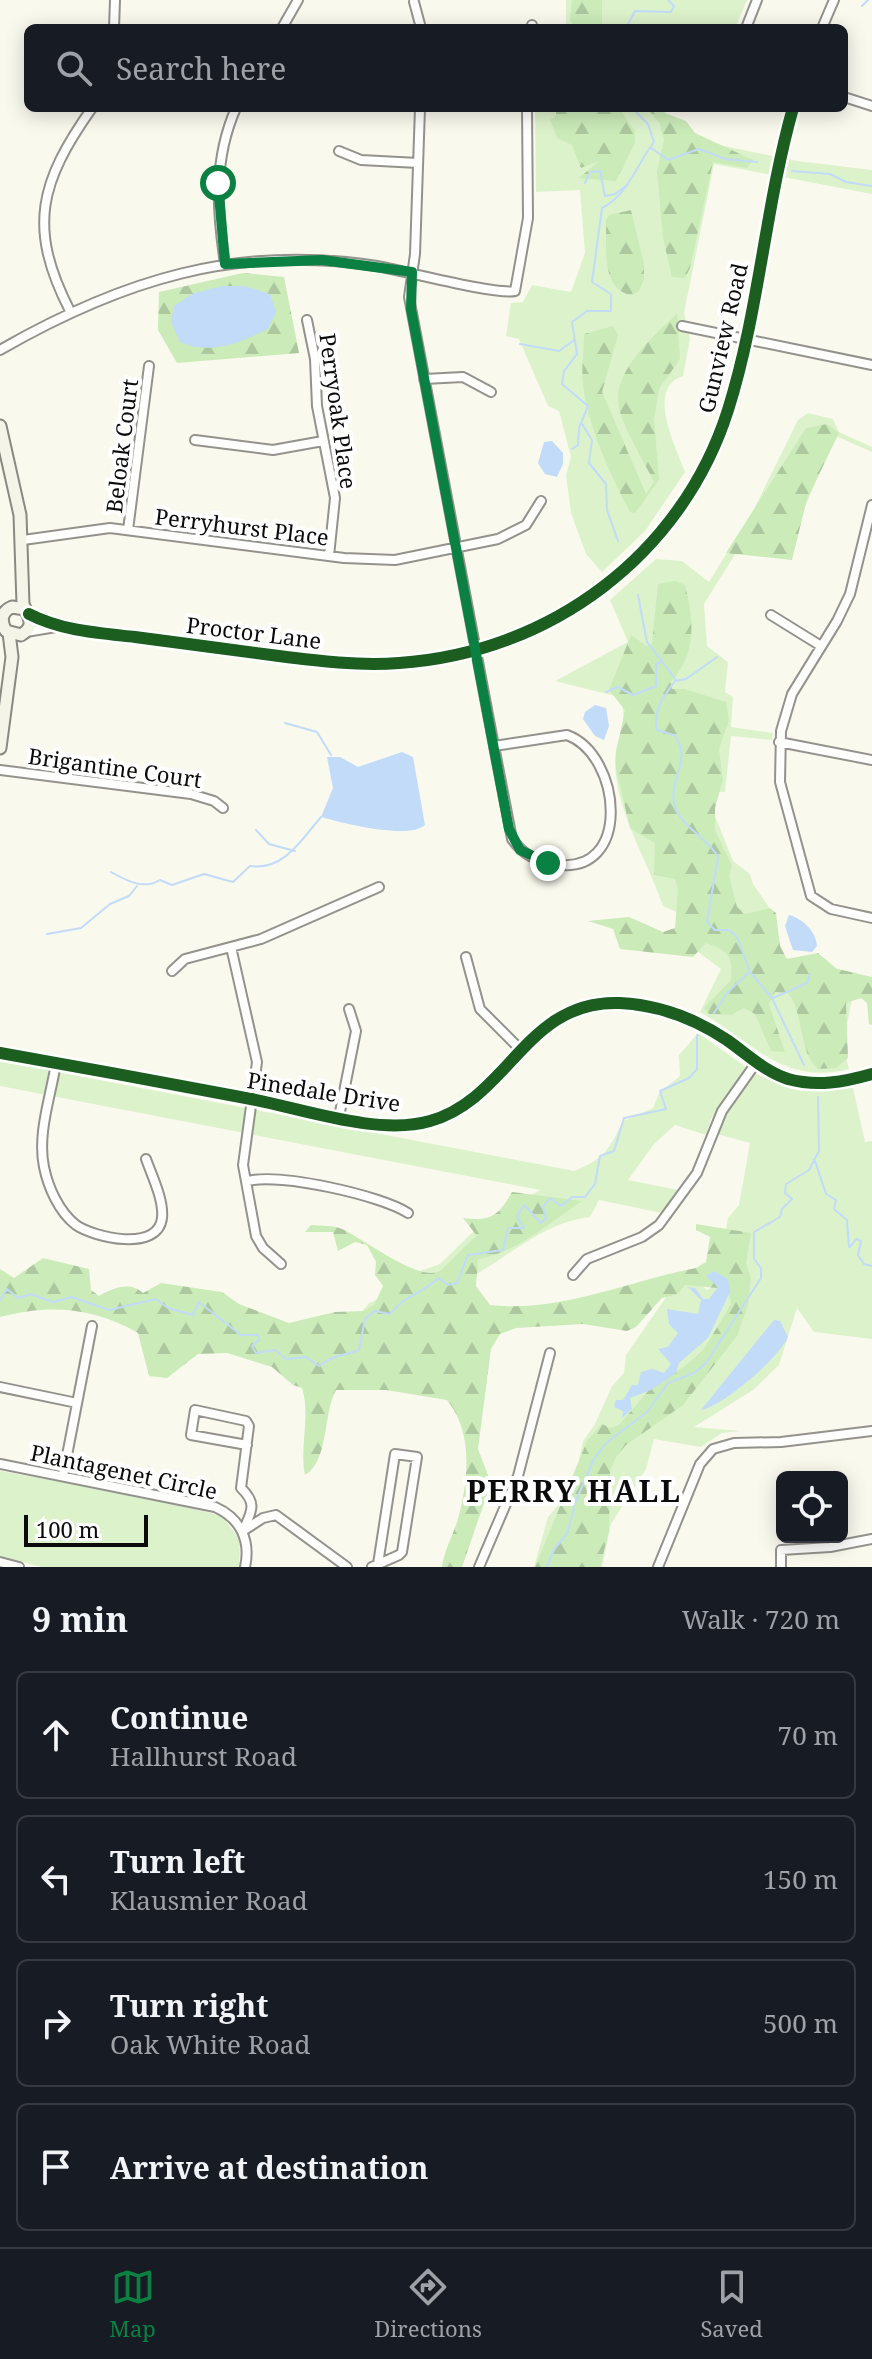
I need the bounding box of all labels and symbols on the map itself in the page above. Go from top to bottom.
route start [200,165,236,201]
street label: Gunview Road [690,260,754,416]
street label: Perryoak Place [313,331,365,491]
street label: Beloak Court [98,377,144,515]
street label: Perryhurst Place [153,500,331,552]
street label: Proctor Lane [185,609,323,655]
street label: Brigantine Court [26,740,204,794]
route end [530,845,566,881]
street label: Pinedale Drive [245,1064,403,1118]
street label: Plantagenet Circle [28,1437,220,1505]
district label: PERRY HALL [466,1470,682,1511]
scale bar [24,1511,148,1547]

